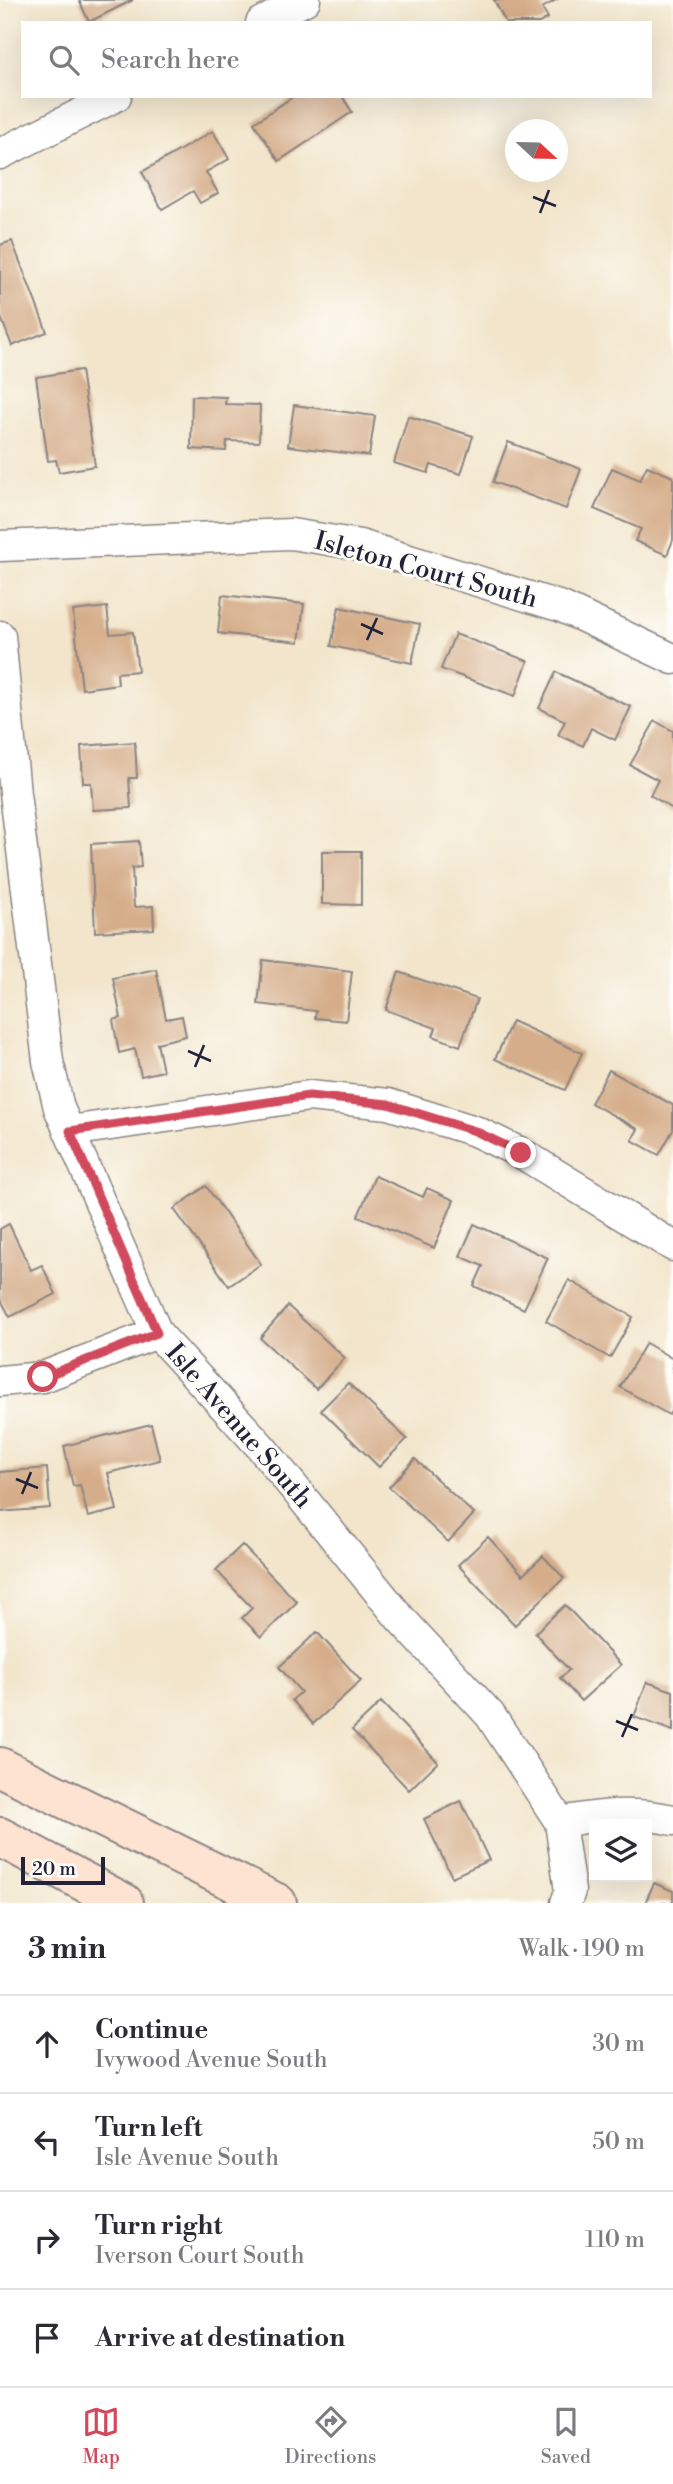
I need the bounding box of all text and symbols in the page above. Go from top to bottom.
search box [21,21,652,98]
icon: search [45,41,83,79]
text: Search here [101,44,240,76]
north arrow [505,119,568,182]
street label: Isleton Court South [311,525,541,615]
route end [505,1137,536,1168]
street label: Isle Avenue South [159,1337,319,1515]
route start [27,1361,58,1392]
map controls [589,1819,652,1882]
button: layers [589,1819,652,1882]
scale bar [21,1854,105,1886]
text: 20 m [32,1857,76,1881]
text: 3 min [28,1930,106,1968]
text: Walk · 190 m [519,1935,645,1963]
text: Continue [95,2014,208,2046]
icon: ahead [28,2025,66,2063]
text: 30 m [592,2030,645,2058]
text: Ivywood Avenue South [95,2046,328,2074]
text: Turn left [95,2112,203,2144]
icon: left [28,2123,66,2161]
text: 50 m [592,2128,645,2156]
text: Isle Avenue South [95,2144,279,2172]
text: Turn right [95,2210,223,2242]
icon: right [28,2221,66,2259]
text: 110 m [585,2226,645,2254]
text: Iverson Court South [95,2242,304,2270]
icon: arrive [28,2319,66,2357]
text: Arrive at destination [95,2322,345,2354]
tab: Map [82,2403,120,2469]
tab: Directions [285,2403,376,2469]
tab: Saved [541,2403,591,2469]

